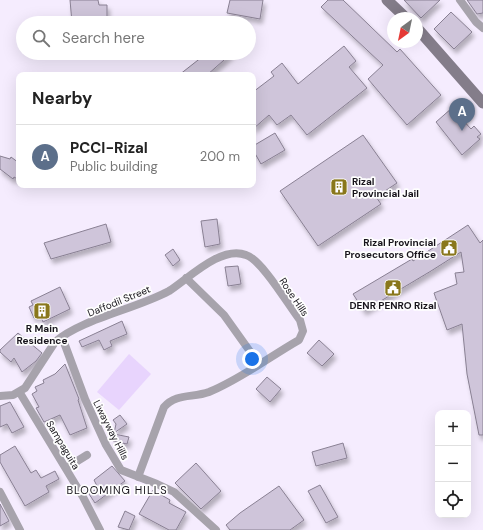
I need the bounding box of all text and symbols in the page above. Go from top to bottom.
north arrow [387,12,423,48]
search box [16,16,256,60]
icon: search [30,27,52,49]
text: Search here [62,28,145,48]
text: Nearby [32,87,92,109]
pin: A [449,98,475,131]
text: PCCI-Rizal [70,138,148,158]
text: A [40,148,50,165]
text: 200 m [200,148,240,165]
text: Public building [70,158,158,175]
place label: Rizal Provincial Jail [352,175,419,200]
building icon: Rizal Provincial Jail [329,177,349,197]
place label: Rizal Provincial Prosecutors Office [344,236,436,261]
public building icon: Rizal Provincial Prosecutors Office [439,238,459,258]
street label: Rose Hills [276,275,312,319]
public building icon: DENR PENRO Rizal [383,278,403,298]
street label: Daffodil Street [86,282,152,320]
place label: DENR PENRO Rizal [349,299,437,312]
building icon: R Main Residence [32,301,52,321]
place label: R Main Residence [17,322,67,347]
your location [242,349,262,369]
street label: Liwayway Hills [90,398,132,462]
map controls [435,410,471,518]
button: + [435,410,471,446]
street label: Sampaguita [43,418,83,472]
button: − [435,446,471,482]
button: locate [435,482,471,518]
district label: BLOOMING HILLS [66,483,168,497]

